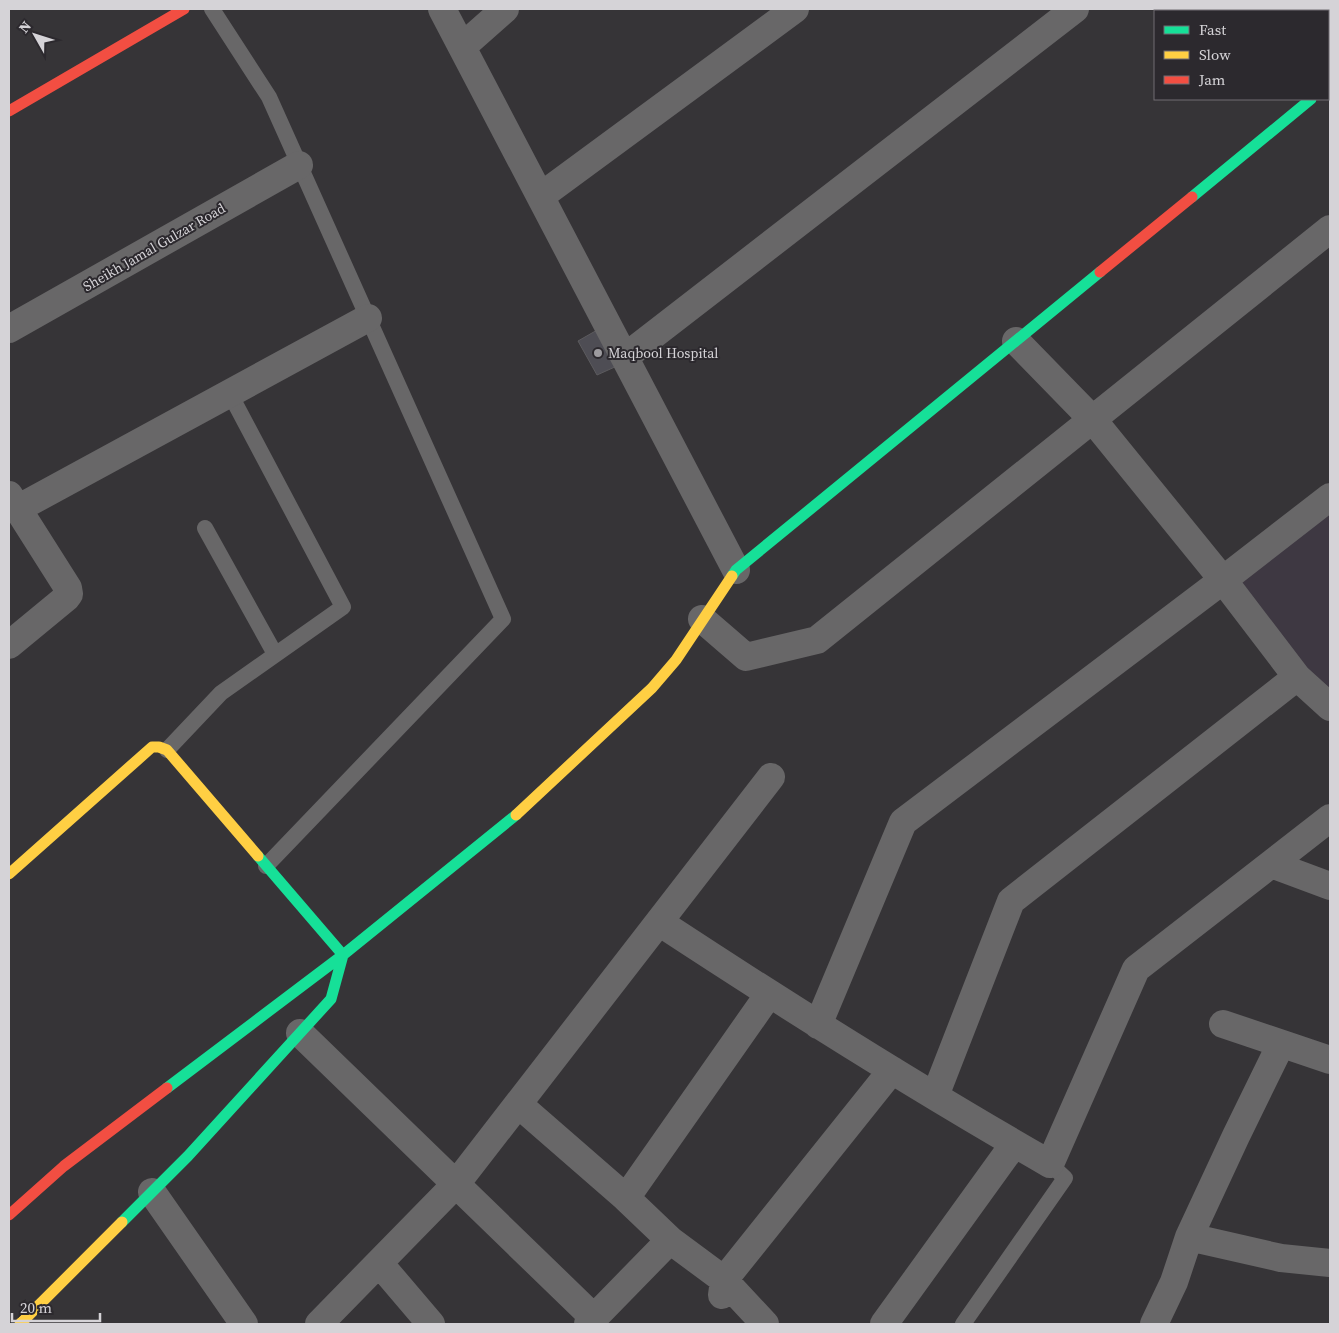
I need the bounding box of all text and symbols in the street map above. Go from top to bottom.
north arrow [10,10,60,60]
legend [1154,10,1329,100]
text: N [14,17,36,37]
text: Fast [1199,19,1226,40]
text: Slow [1199,44,1231,65]
text: Jam [1198,69,1226,90]
street label: Sheikh Jamal Gulzar Road [79,198,229,296]
place label: Maqbool Hospital [608,343,718,363]
marker: Maqbool Hospital [592,347,604,359]
scale bar [12,1290,100,1322]
text: 20 m [20,1297,52,1318]

